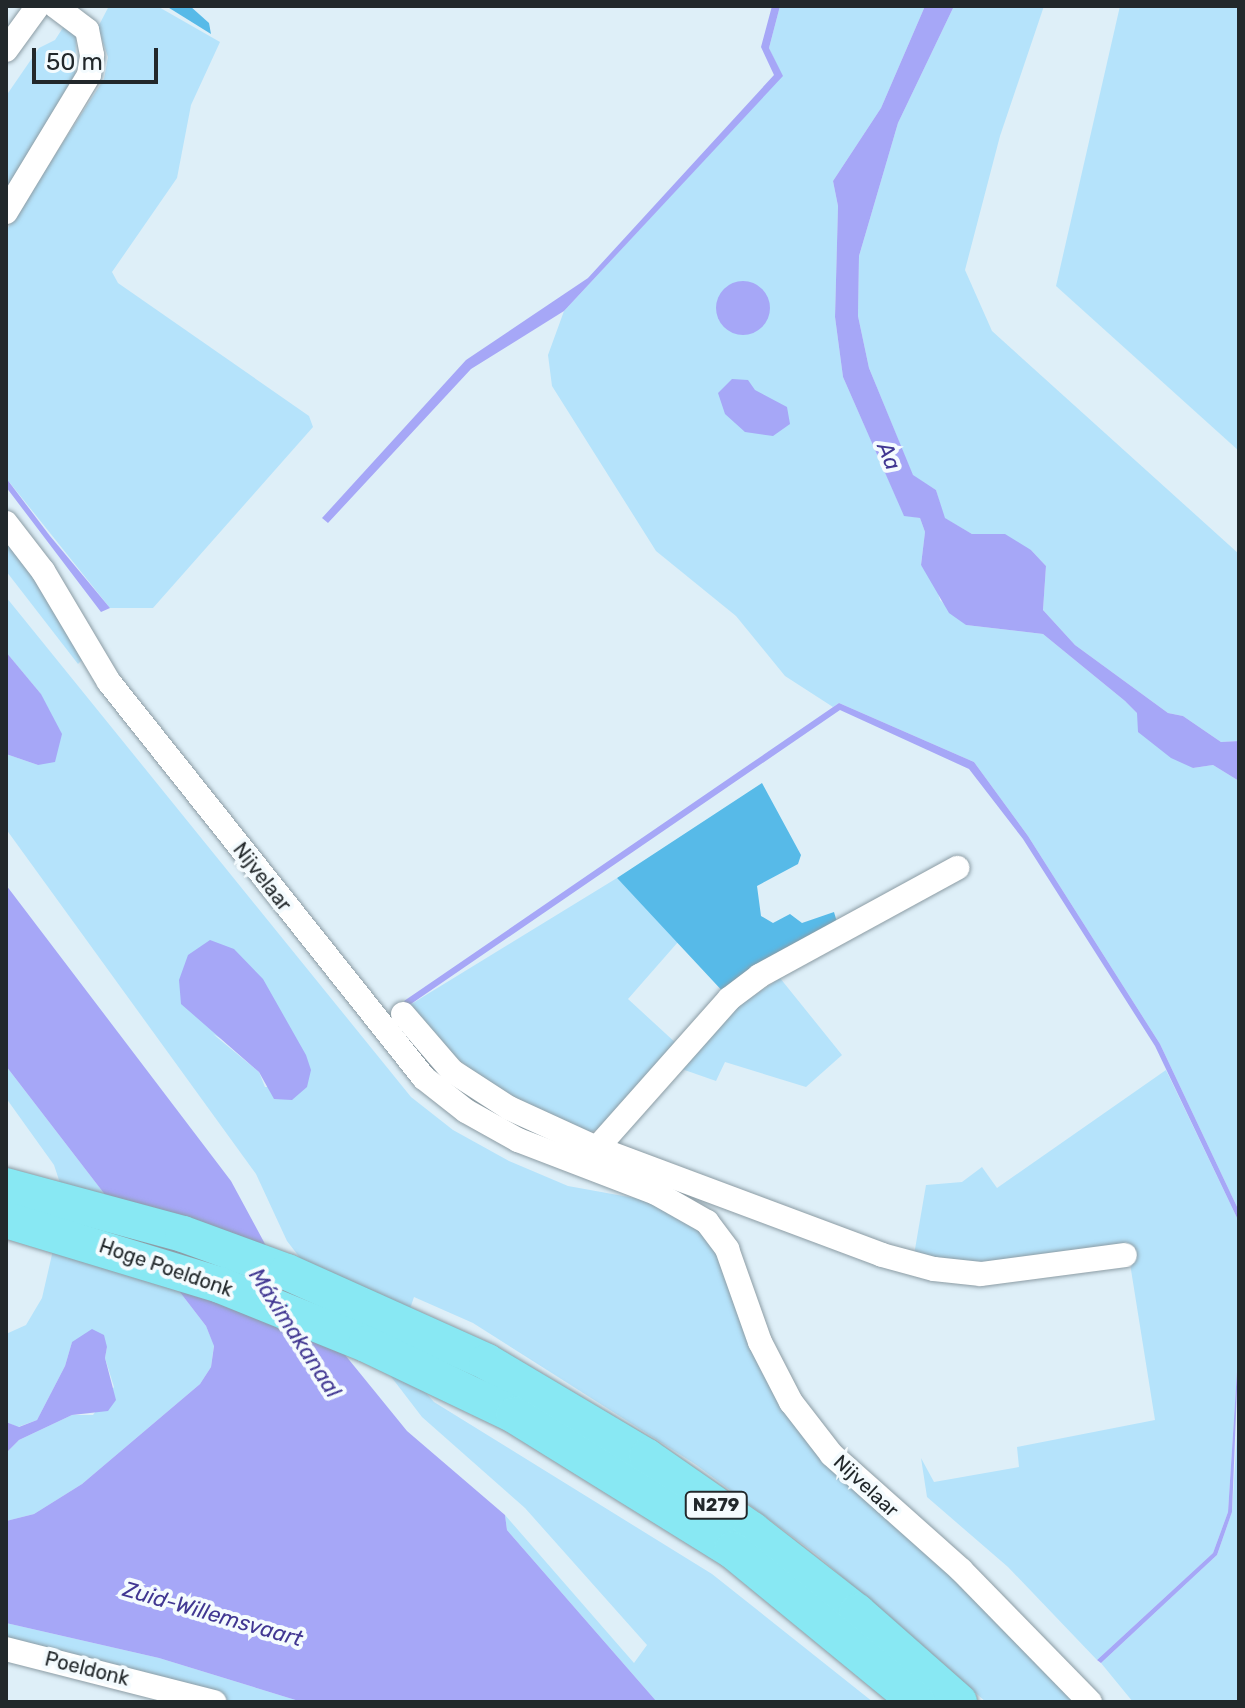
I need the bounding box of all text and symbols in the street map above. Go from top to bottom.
scale bar [36,32,162,82]
text: 50 m [46,48,103,76]
water label: Aa [871,438,907,474]
street label: Nijvelaar [228,838,296,916]
street label: Hoge Poeldonk [96,1234,236,1302]
water label: Máximakanaal [243,1263,347,1403]
street label: Nijvelaar [828,1450,904,1522]
road number: N279 [684,1491,748,1519]
water label: Zuid-Willemsvaart [120,1576,306,1652]
street label: Poeldonk [42,1647,132,1691]

